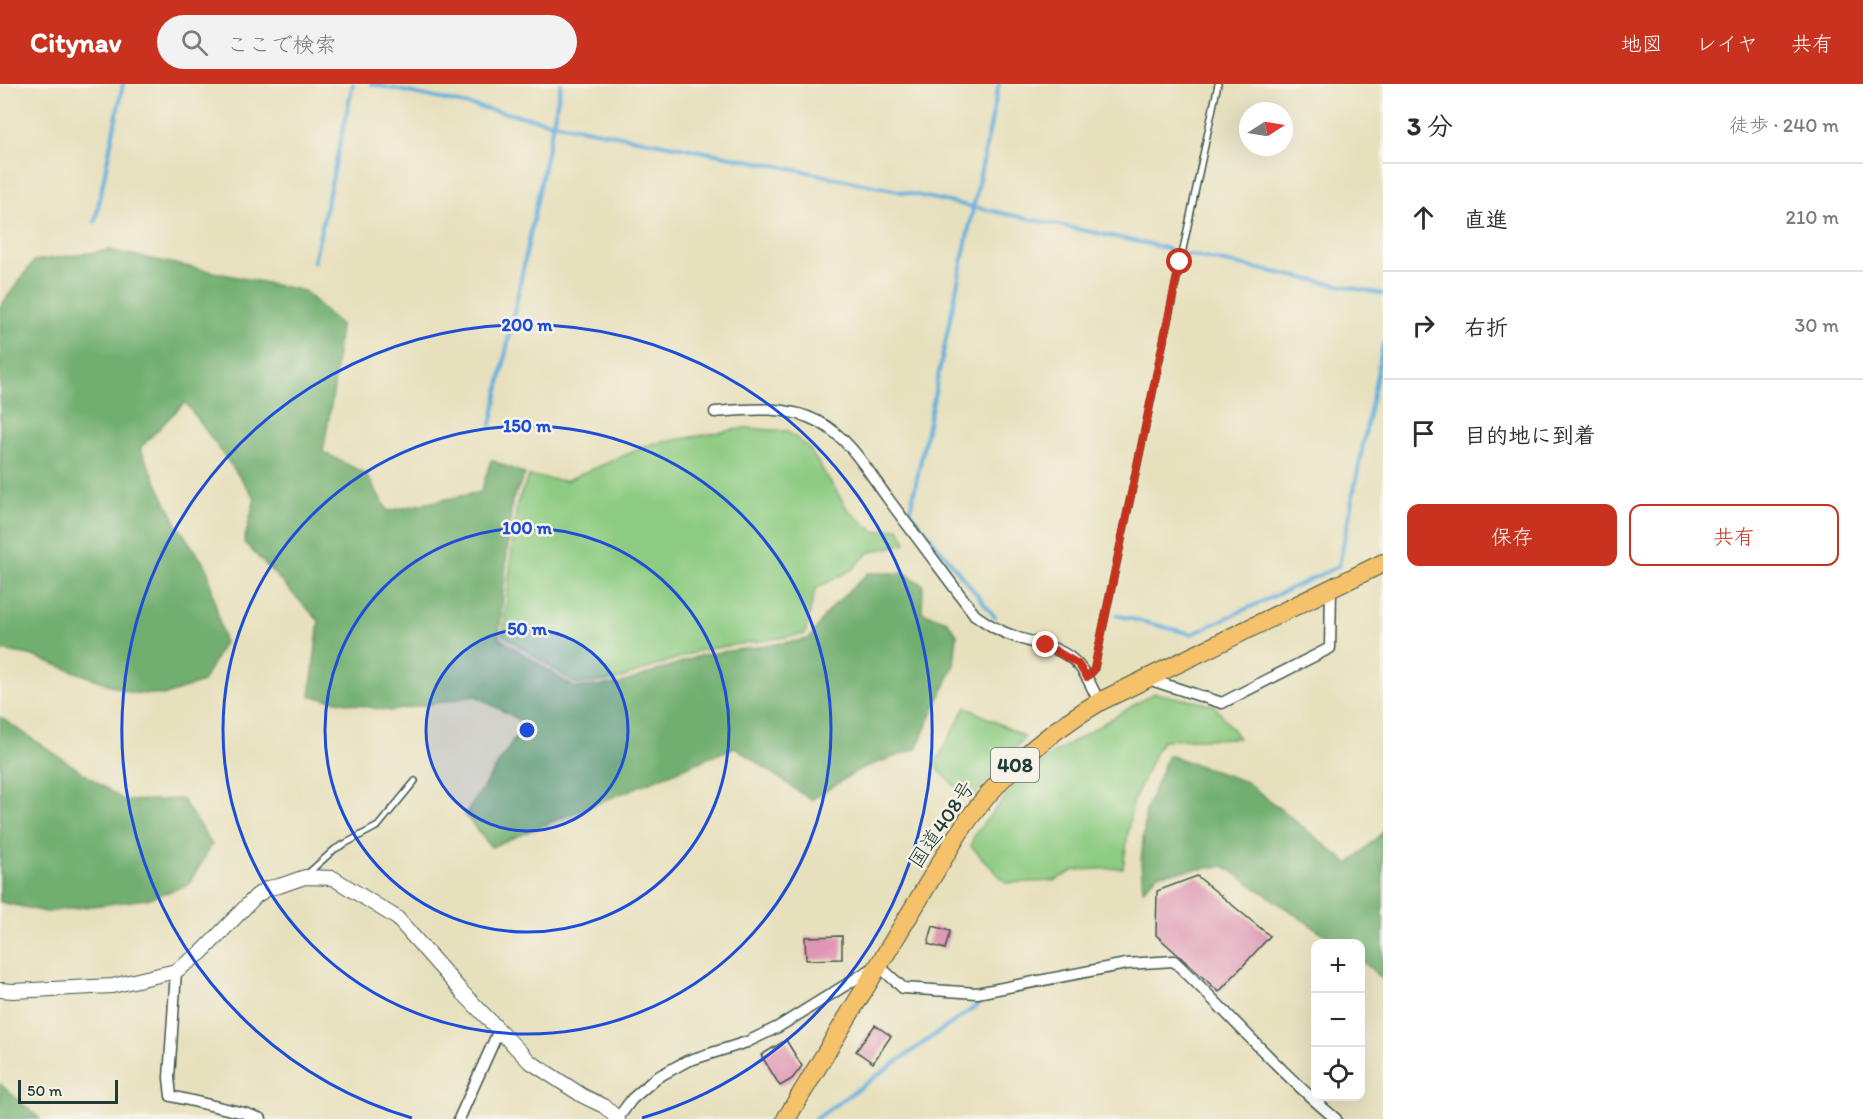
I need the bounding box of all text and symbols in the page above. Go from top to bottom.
search box [157,15,577,69]
text: Citynav [30,25,121,59]
icon: search [178,26,211,59]
text: ここで検索 [226,31,336,58]
text: 地図 [1621,31,1663,56]
text: レイヤ [1696,31,1758,56]
text: 共有 [1791,31,1833,56]
north arrow [1239,102,1293,156]
text: 3 分 [1407,110,1453,142]
text: 徒歩 · 240 m [1729,113,1839,137]
icon: ahead [1407,201,1440,234]
text: 210 m [1786,205,1839,229]
text: 直進 [1464,206,1508,233]
route start [1166,248,1192,274]
icon: right [1407,309,1440,342]
text: 30 m [1794,313,1839,337]
text: 200 m [502,314,553,336]
text: 右折 [1464,314,1508,341]
text: 150 m [503,415,552,437]
icon: arrive [1407,417,1440,450]
text: 目的地に到着 [1464,422,1596,449]
button: 保存 [1407,504,1617,566]
button: 共有 [1629,504,1839,566]
text: 100 m [502,517,553,539]
text: 50 m [507,618,548,640]
route end [1032,631,1058,657]
centre of rings [517,720,537,740]
road number: 408 [991,748,1039,782]
street label: 国道408号 [903,776,979,872]
map controls [1311,939,1365,1101]
button: + [1311,939,1365,993]
button: − [1311,993,1365,1047]
button: locate [1311,1047,1365,1101]
scale bar [18,1077,118,1104]
text: 50 m [27,1081,62,1100]

